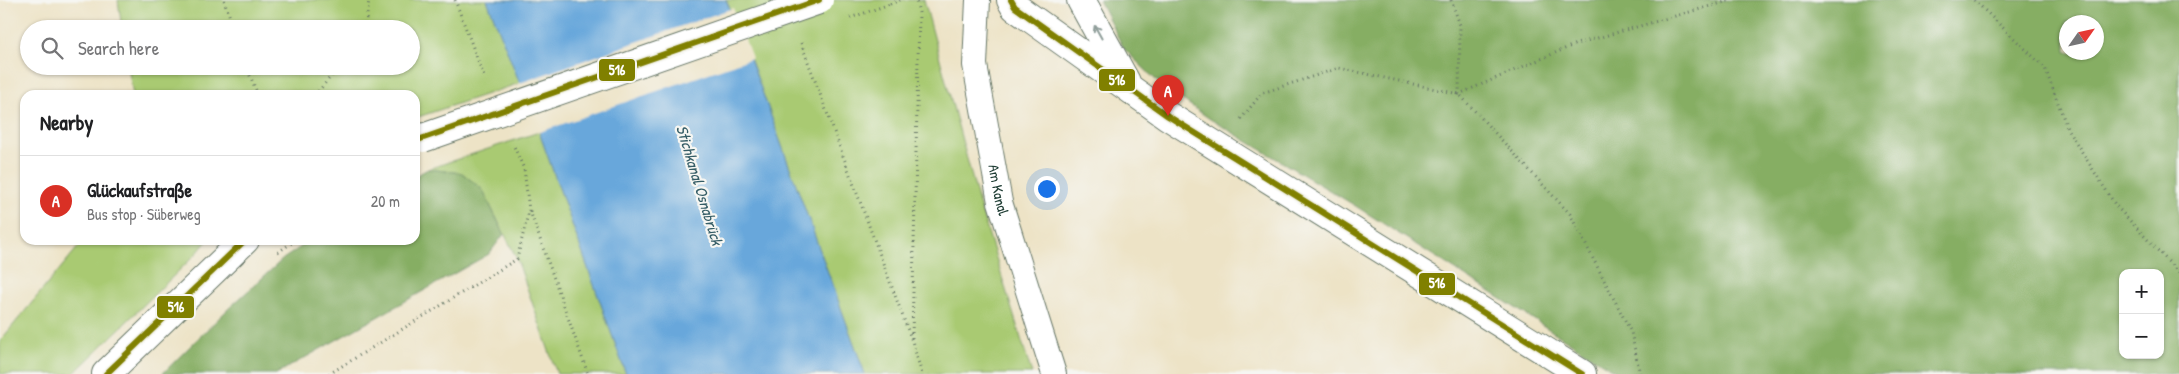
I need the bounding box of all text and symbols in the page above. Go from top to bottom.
north arrow [2059,15,2104,60]
search box [20,20,420,75]
one-way arrow [1093,25,1103,40]
icon: search [38,34,66,62]
text: Search here [78,35,159,61]
line badge: 516 [598,58,636,82]
text: 516 [609,60,626,79]
line badge: 516 [1098,68,1136,92]
text: 516 [1109,70,1126,89]
pin: A [1152,75,1184,116]
text: Nearby [40,108,93,137]
water label: Stichkanal Osnabrück [671,122,729,249]
street label: Am Kanal [983,163,1015,218]
your location [1034,176,1060,202]
text: Glückaufstraße [87,177,192,203]
text: A [52,190,60,212]
text: 20 m [371,190,400,212]
text: Bus stop · Süberweg [87,203,201,225]
map controls [2119,269,2164,359]
button: + [2119,269,2164,314]
line badge: 516 [1418,272,1456,296]
text: 516 [1429,273,1446,292]
line badge: 516 [156,295,195,319]
text: 516 [168,297,185,316]
button: − [2119,314,2164,359]

